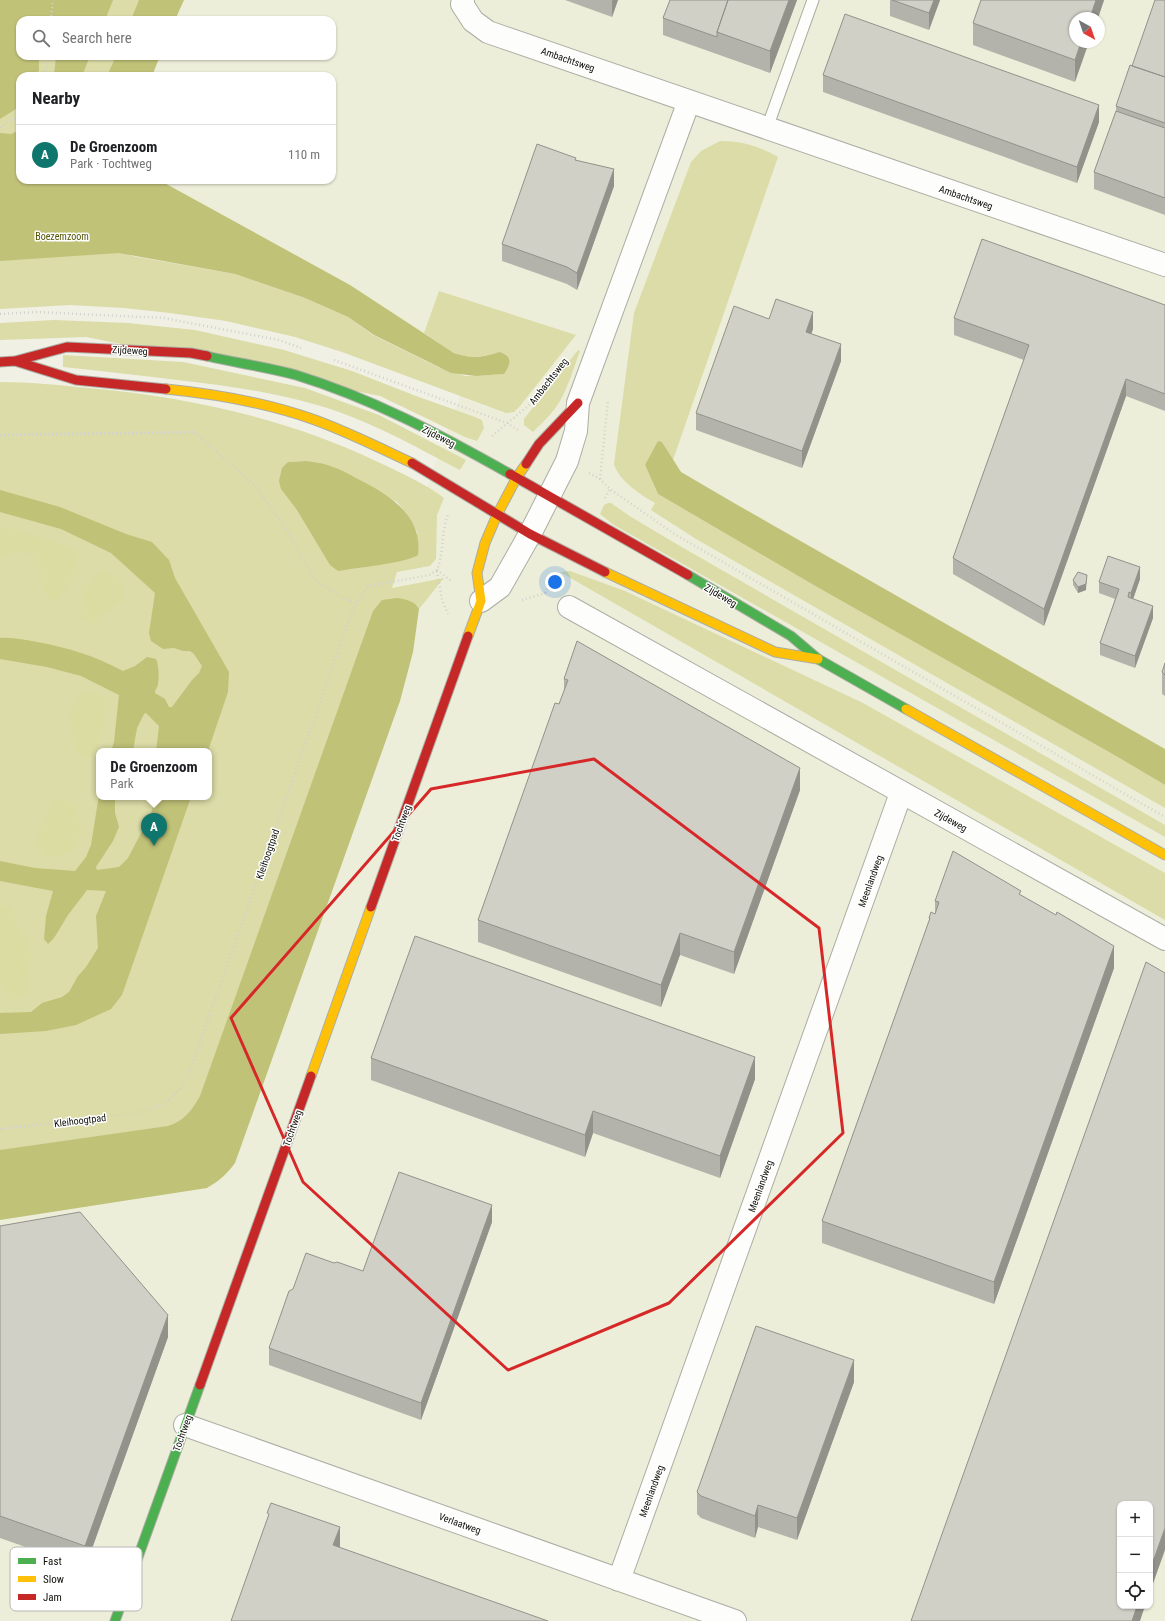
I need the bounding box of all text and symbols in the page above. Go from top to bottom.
north arrow [1069,12,1105,48]
search box [16,16,336,60]
icon: search [30,27,52,49]
text: Search here [62,29,132,47]
street label: Ambachtsweg [540,45,596,74]
text: Nearby [32,88,80,108]
text: De Groenzoom [70,138,157,156]
text: A [41,147,49,162]
text: 110 m [288,147,320,162]
text: Park · Tochtweg [70,156,152,171]
street label: Ambachtsweg [938,183,994,212]
park label: Boezemzoom [35,231,89,242]
street label: Zijdeweg [112,344,148,357]
street label: Ambachtsweg [527,356,570,407]
street label: Zijdeweg [420,423,457,449]
your location [545,572,565,592]
street label: Zijdeweg [703,582,739,609]
popup [96,748,212,800]
text: De Groenzoom [110,758,198,776]
text: Park [110,776,134,791]
street label: Tochtweg [390,803,413,843]
street label: Zijdeweg [933,807,969,834]
pin: A [141,813,167,846]
street label: Kleihoogtpad [254,828,281,881]
street label: Meenlandweg [856,853,885,909]
street label: Tochtweg [281,1108,304,1148]
street label: Kleihoogtpad [53,1112,107,1129]
street label: Meenlandweg [746,1158,775,1214]
street label: Tochtweg [171,1413,194,1453]
street label: Meenlandweg [637,1463,666,1519]
map controls [1117,1501,1153,1609]
button: + [1117,1501,1153,1537]
street label: Verlaatweg [437,1511,482,1536]
button: − [1117,1537,1153,1573]
legend [10,1547,142,1611]
text: Fast [43,1555,62,1568]
text: Slow [43,1573,64,1586]
button: locate [1117,1573,1153,1609]
text: Jam [43,1591,62,1604]

